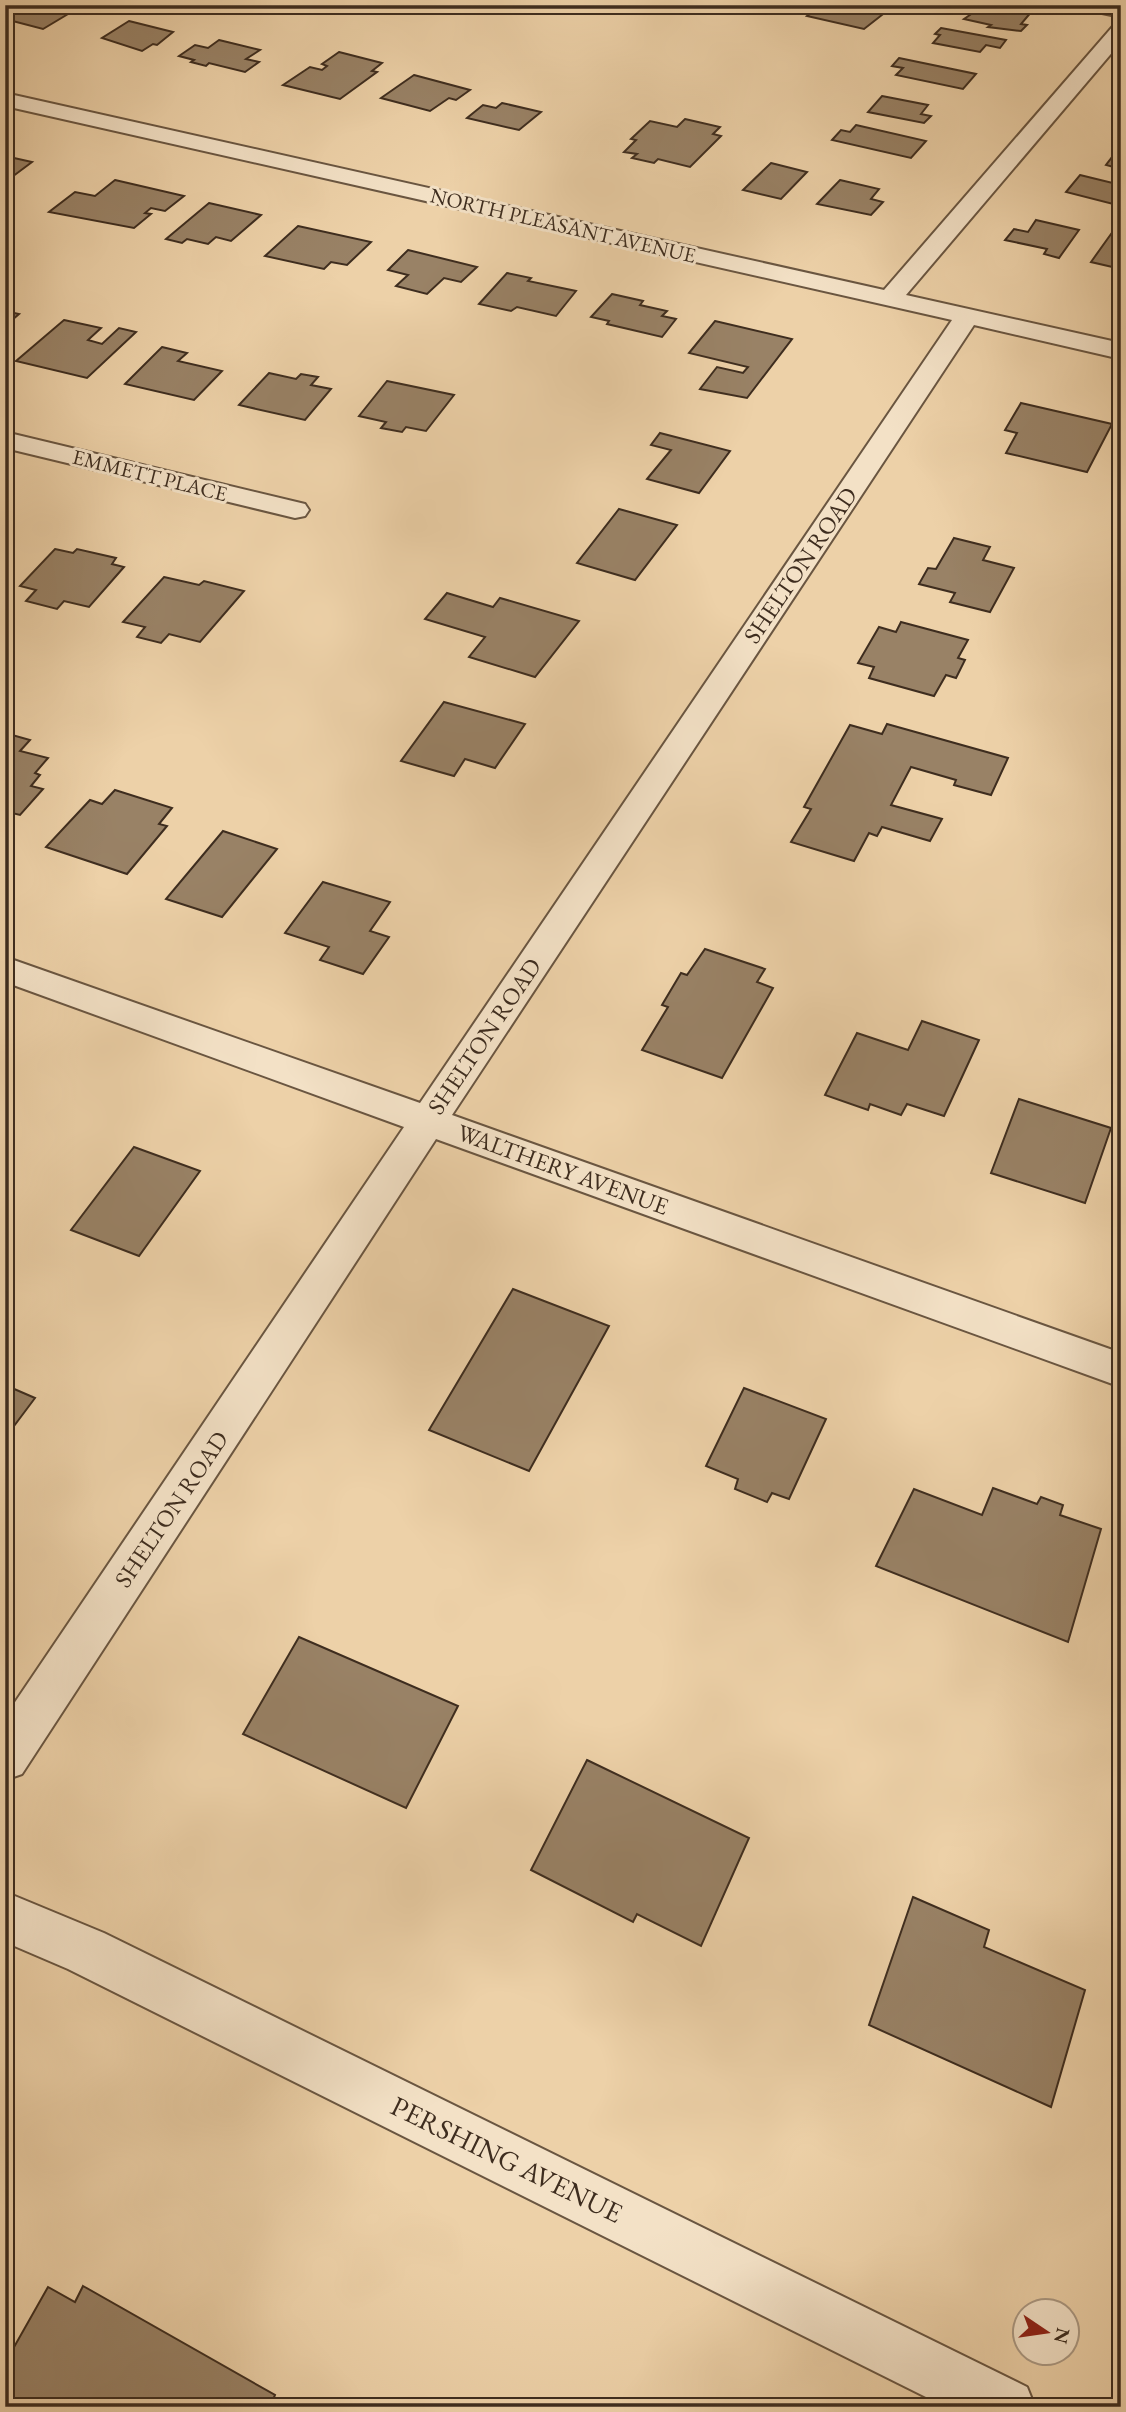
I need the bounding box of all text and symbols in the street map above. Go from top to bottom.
street label: NORTH PLEASANT AVENUE [428,181,699,269]
street label: EMMETT PLACE [70,443,230,507]
street label: SHELTON ROAD [736,481,864,649]
street label: SHELTON ROAD [420,952,548,1120]
street label: WALTHERY AVENUE [453,1116,673,1222]
street label: SHELTON ROAD [107,1425,235,1593]
street label: PERSHING AVENUE [385,2087,629,2231]
north arrow [1010,2296,1080,2366]
text: N [1048,2325,1076,2347]

